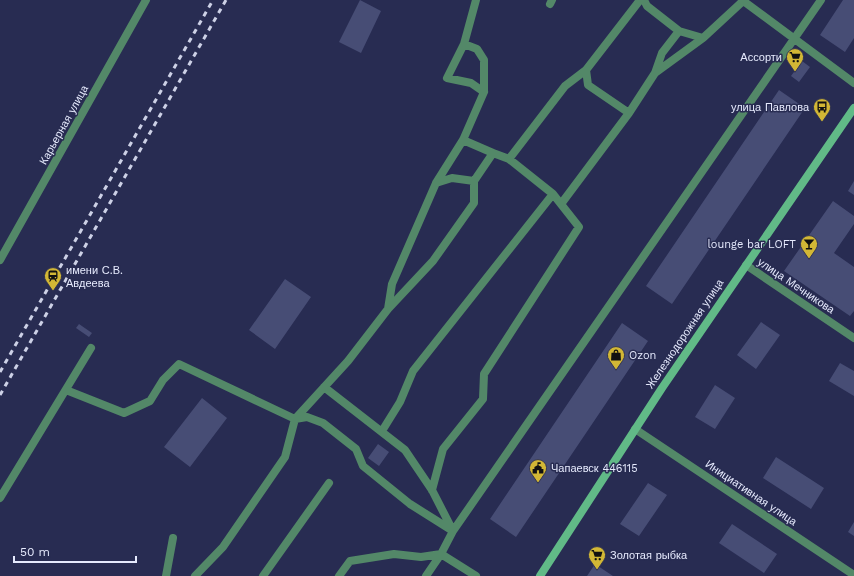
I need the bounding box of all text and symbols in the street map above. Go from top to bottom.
supermarket icon: Ассорти [785,47,805,72]
place label: Ассорти [740,51,782,64]
street label: Карьерная улица [37,82,92,167]
bus stop icon: улица Павлова [812,97,832,122]
place label: улица Павлова [731,101,810,114]
bar icon: lounge bar LOFT [799,234,819,259]
place label: lounge bar LOFT [707,238,796,251]
street label: улица Мечникова [755,255,838,317]
place label: имени С.В. Авдеева [66,264,123,290]
station icon: имени С.В. Авдеева [43,266,63,291]
street label: Железнодорожная улица [643,276,727,391]
shop icon: Ozon [606,345,626,370]
place label: Ozon [629,349,656,362]
public building icon: Чапаевск 446115 [528,458,548,483]
street label: Инициативная улица [703,458,800,529]
place label: Чапаевск 446115 [551,462,638,475]
scale bar [14,538,136,564]
text: 50 m [20,545,50,559]
supermarket icon: Золотая рыбка [587,545,607,570]
place label: Золотая рыбка [610,549,688,562]

